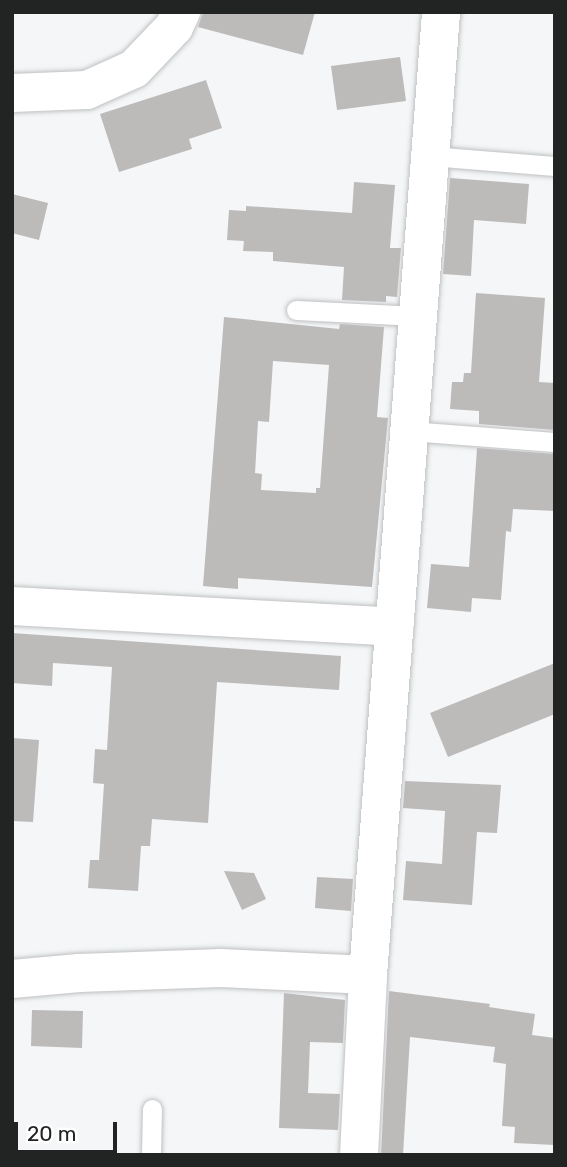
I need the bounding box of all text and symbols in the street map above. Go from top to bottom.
scale bar [18,1108,121,1152]
text: 20 m [27,1121,76,1146]

